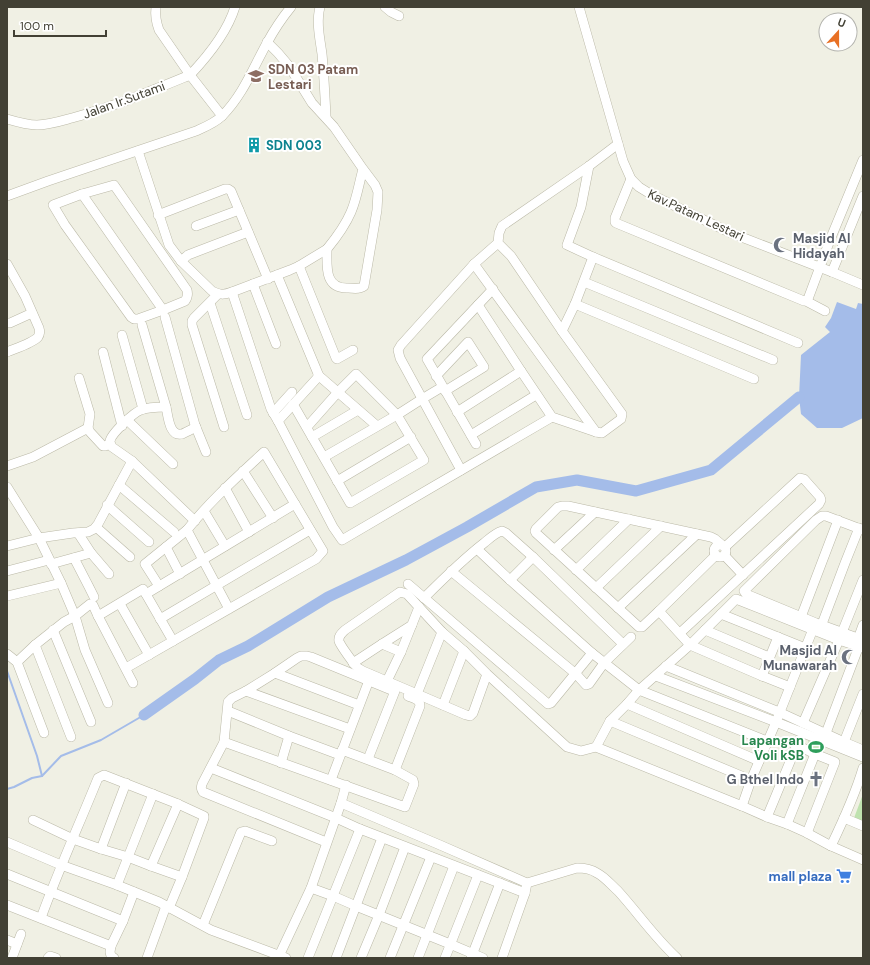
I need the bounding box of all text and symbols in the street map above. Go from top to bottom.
scale bar [14,12,106,38]
north arrow [818,12,858,52]
text: U [836,15,848,31]
text: 100 m [20,18,54,34]
place label: SDN 03 Patam Lestari [268,61,358,93]
school or university icon: SDN 03 Patam Lestari [247,67,265,85]
street label: Jalan Ir.Sutami [81,77,167,123]
building icon: SDN 003 [245,136,263,154]
place label: SDN 003 [266,137,322,154]
street label: Kav.Patam Lestari [645,185,747,245]
place label: Masjid Al Hidayah [793,230,850,262]
mosque icon: Masjid Al Hidayah [772,236,790,254]
place label: Masjid Al Munawarah [763,642,837,674]
mosque icon: Masjid Al Munawarah [840,648,858,666]
place label: Lapangan Voli kSB [742,732,804,764]
sports icon: Lapangan Voli kSB [807,738,825,756]
church icon: G Bthel Indo [807,770,825,788]
place label: G Bthel Indo [727,771,804,788]
supermarket icon: mall plaza [835,867,853,885]
place label: mall plaza [769,868,832,885]

